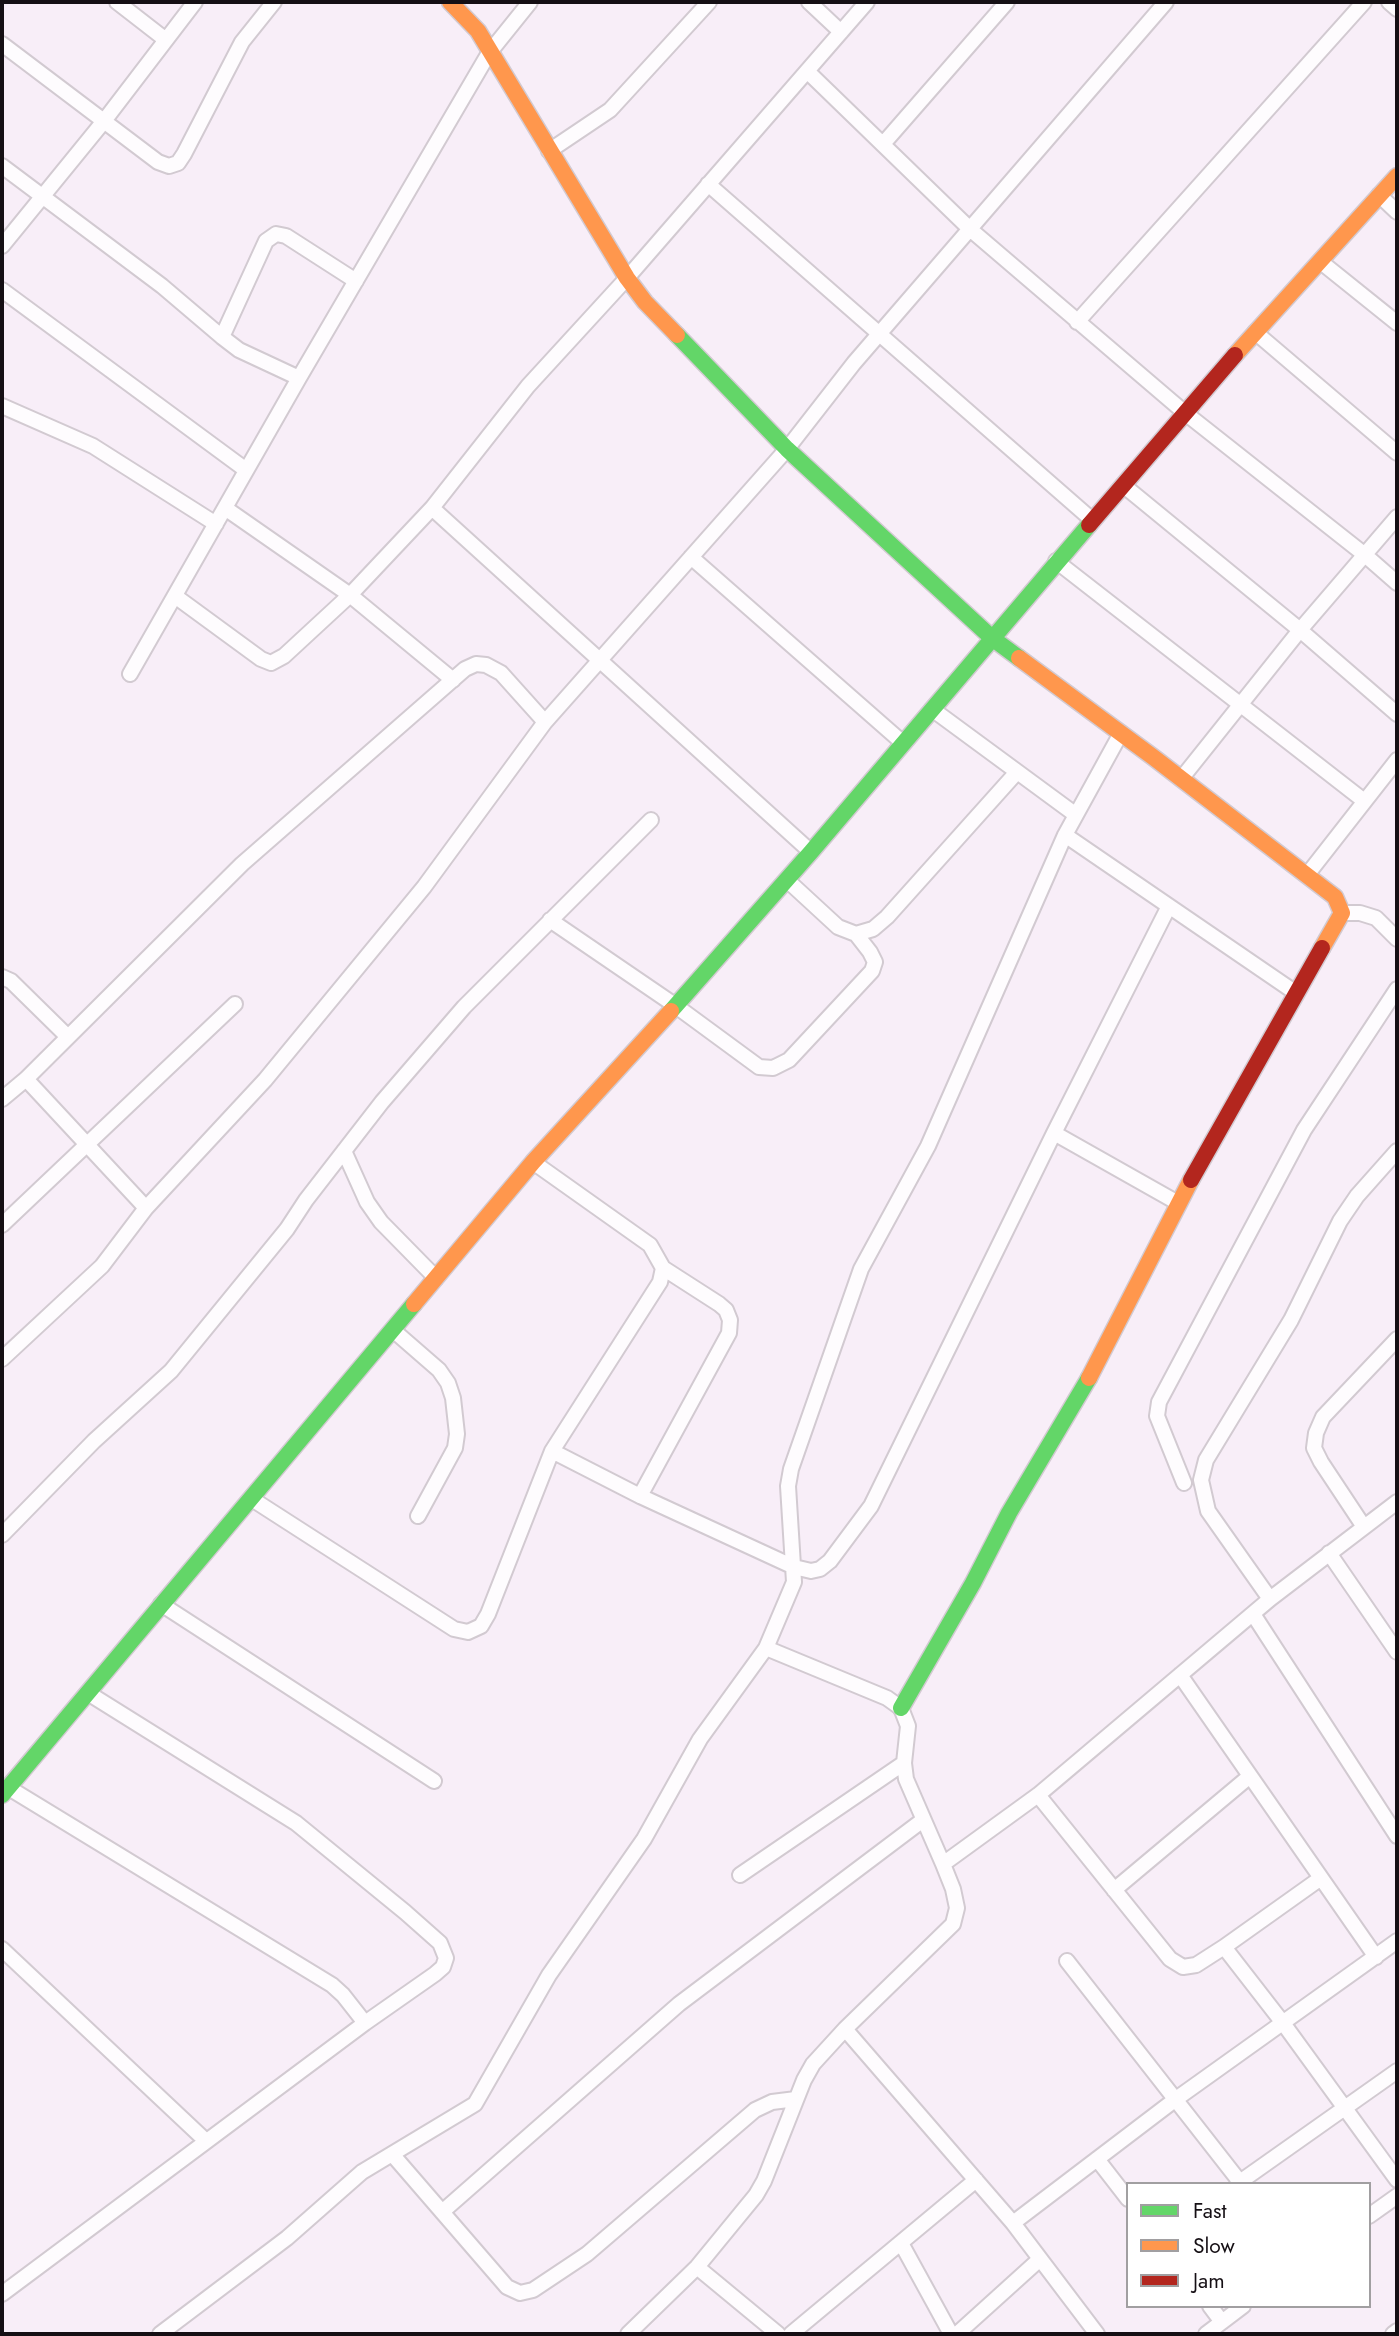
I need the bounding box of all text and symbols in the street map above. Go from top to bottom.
legend [1126,2182,1371,2308]
text: Fast [1193,2196,1226,2226]
text: Slow [1193,2231,1235,2261]
text: Jam [1193,2266,1225,2296]

